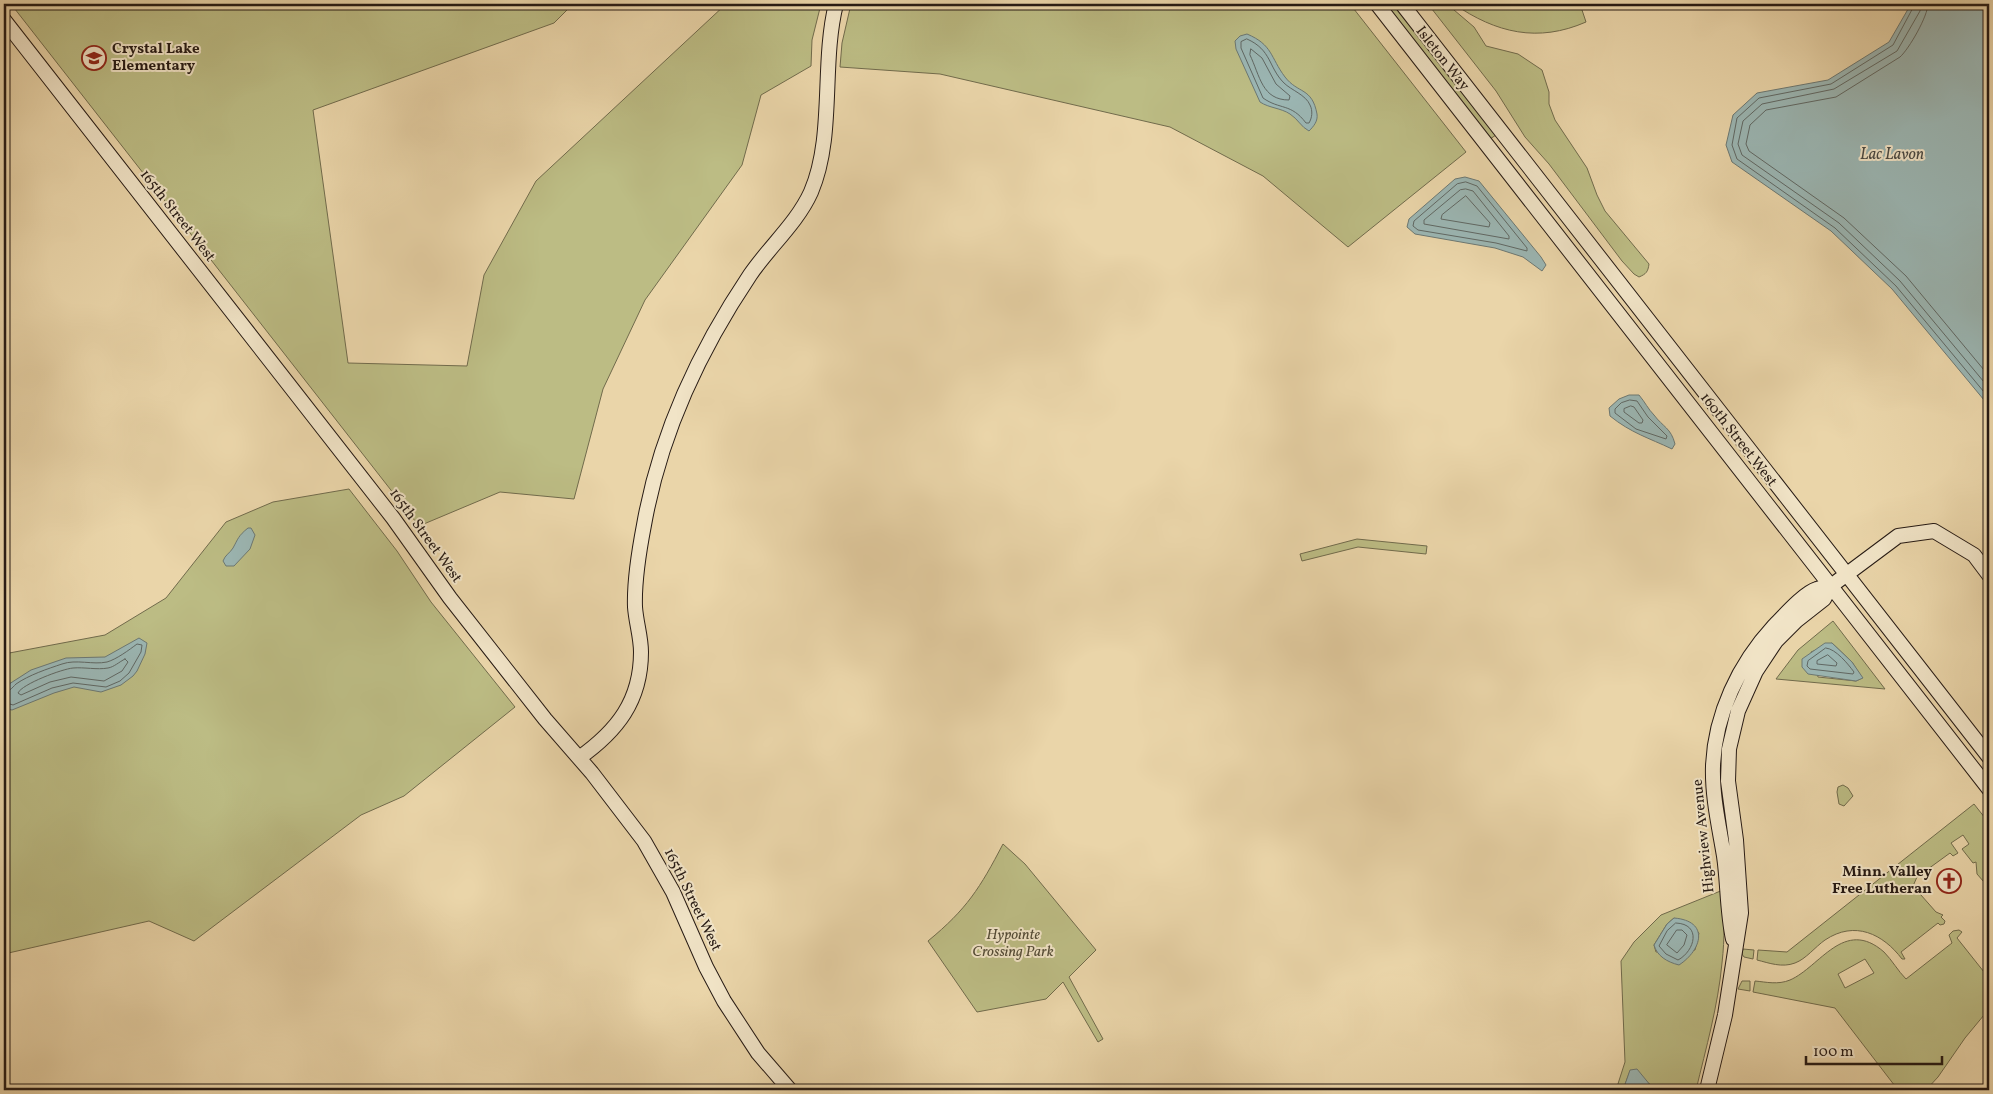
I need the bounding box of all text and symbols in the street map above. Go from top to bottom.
street label: Isleton Way [1410,22,1474,96]
place label: Crystal Lake Elementary [112,39,200,77]
school or university icon: Crystal Lake Elementary [81,45,107,71]
water label: Lac Lavon [1860,144,1924,166]
street label: 165th Street West [134,165,220,267]
street label: 160th Street West [1695,389,1781,491]
street label: 165th Street West [383,484,467,588]
street label: Highview Avenue [1688,778,1720,894]
street label: 165th Street West [658,845,726,955]
place label: Minn. Valley Free Lutheran [1832,862,1933,900]
church icon: Minn. Valley Free Lutheran [1936,868,1962,894]
park label: Hypointe Crossing Park [972,925,1054,963]
scale bar [1806,1034,1942,1066]
text: 100 m [1813,1042,1853,1063]

